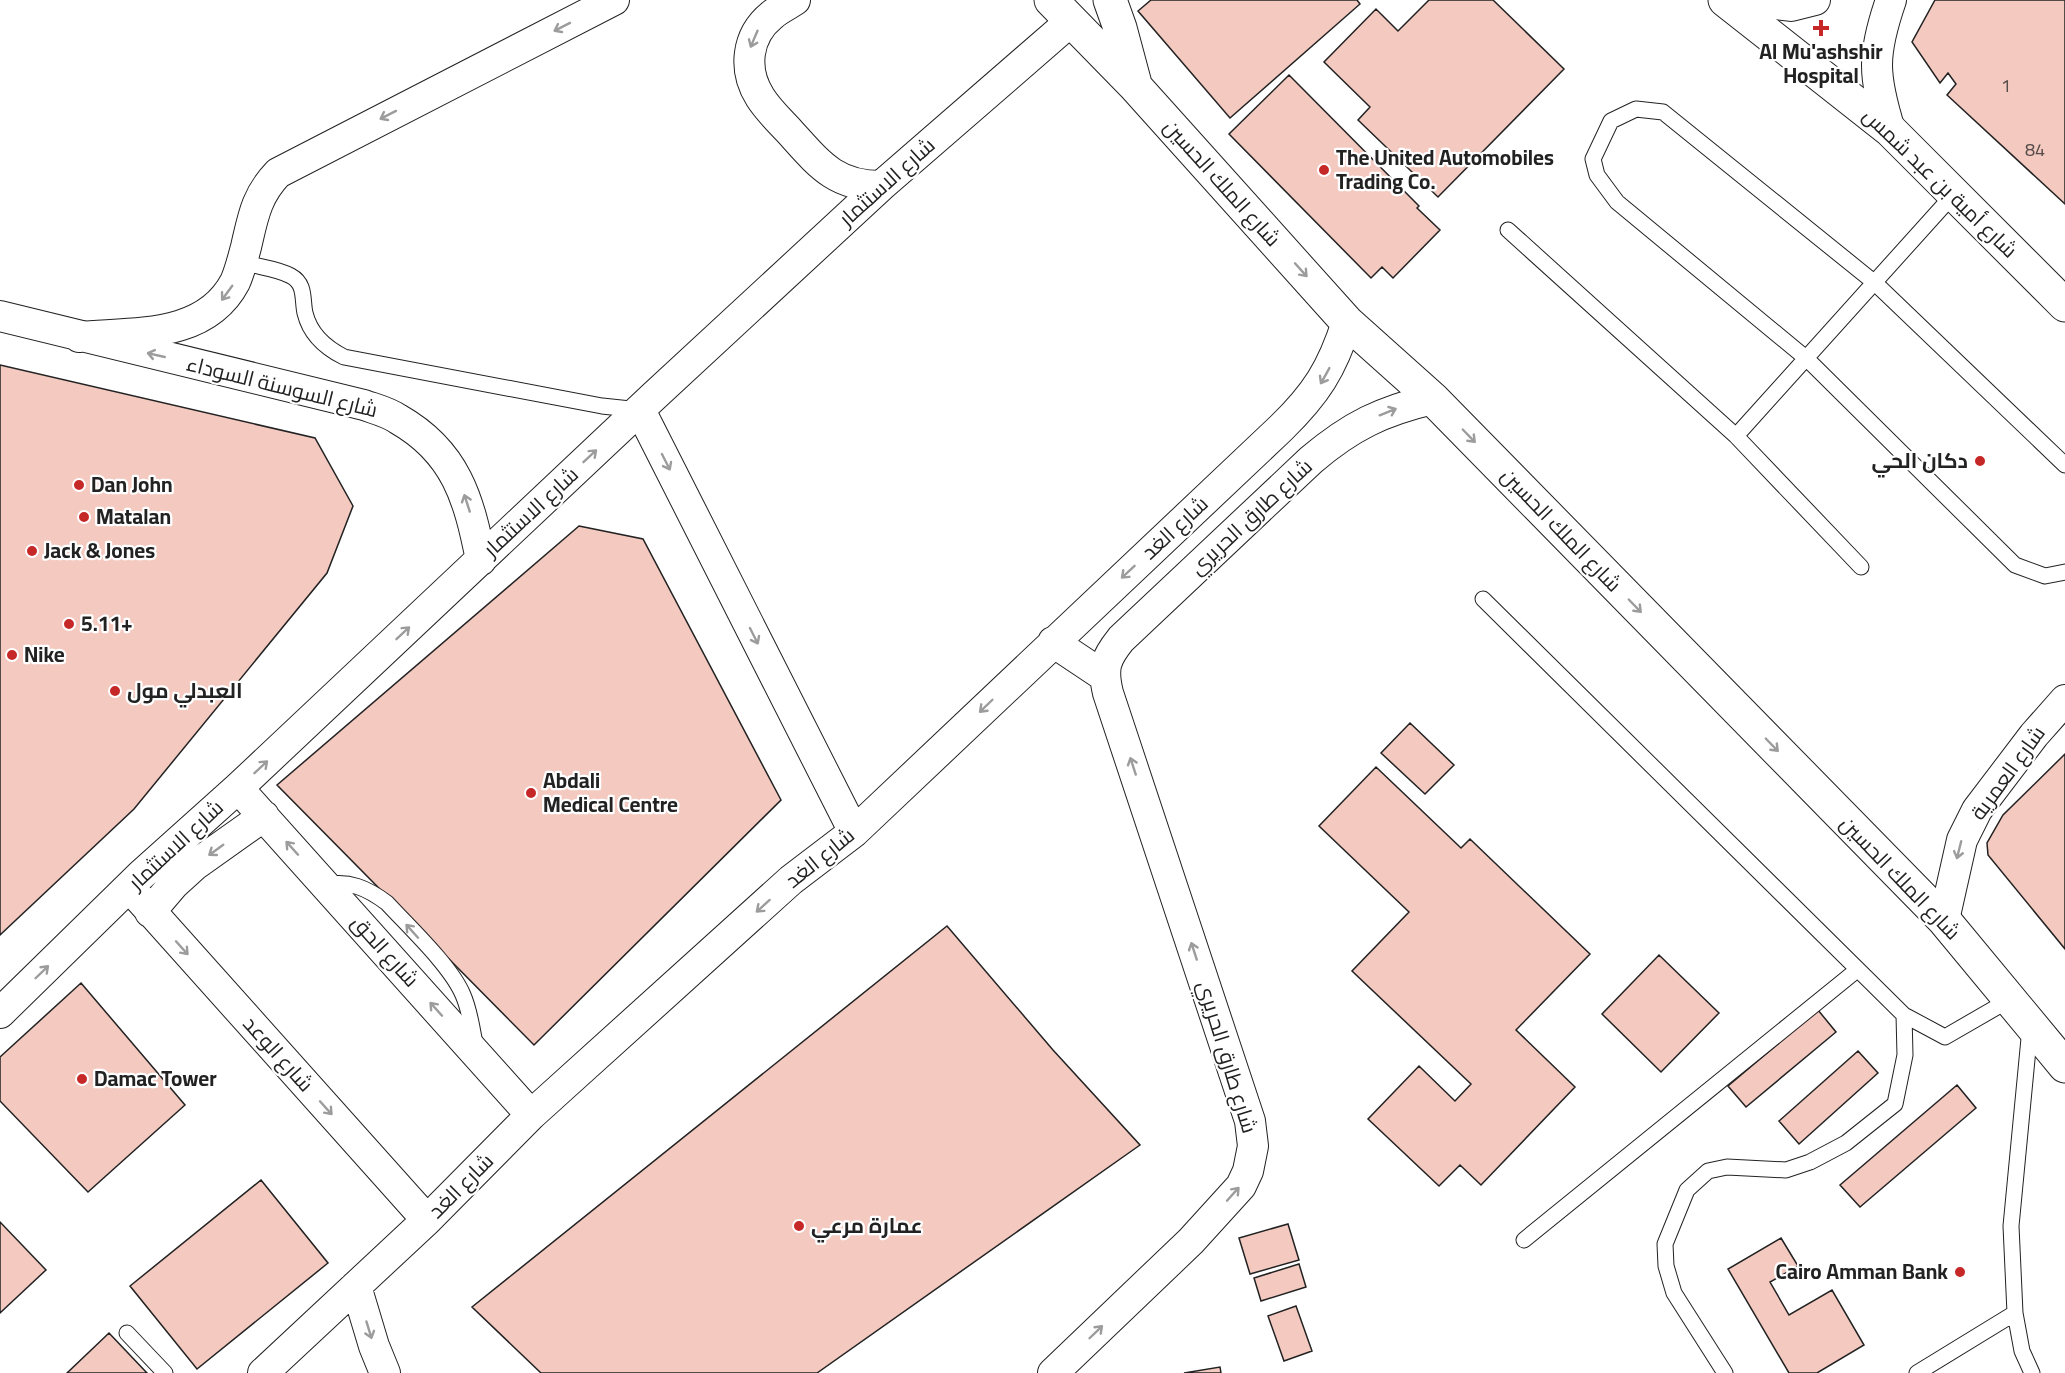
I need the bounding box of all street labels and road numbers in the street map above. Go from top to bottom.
street label: شارع أمية بن عبد شمس [1853,98,2027,268]
street label: شارع الملك الحسين [1154,109,1291,256]
street label: شارع الاستثمار [828,127,944,237]
street label: شارع السوسنة السوداء [182,344,382,429]
street label: شارع طارق الحريري [1180,448,1322,585]
street label: شارع الاستثمار [473,456,588,568]
street label: شارع الملك الحسين [1491,458,1632,602]
street label: شارع الغد [1132,486,1218,570]
street label: شارع العمرية [1959,717,2056,829]
street label: شارع الاستثمار [118,789,233,901]
street label: شارع الملك الحسين [1830,806,1971,950]
street label: شارع الغد [776,817,864,898]
street label: شارع الحق [341,905,429,996]
street label: شارع طارق الحريري [1186,976,1269,1138]
street label: شارع الوعد [233,1006,324,1101]
street label: شارع الغد [418,1143,503,1228]

